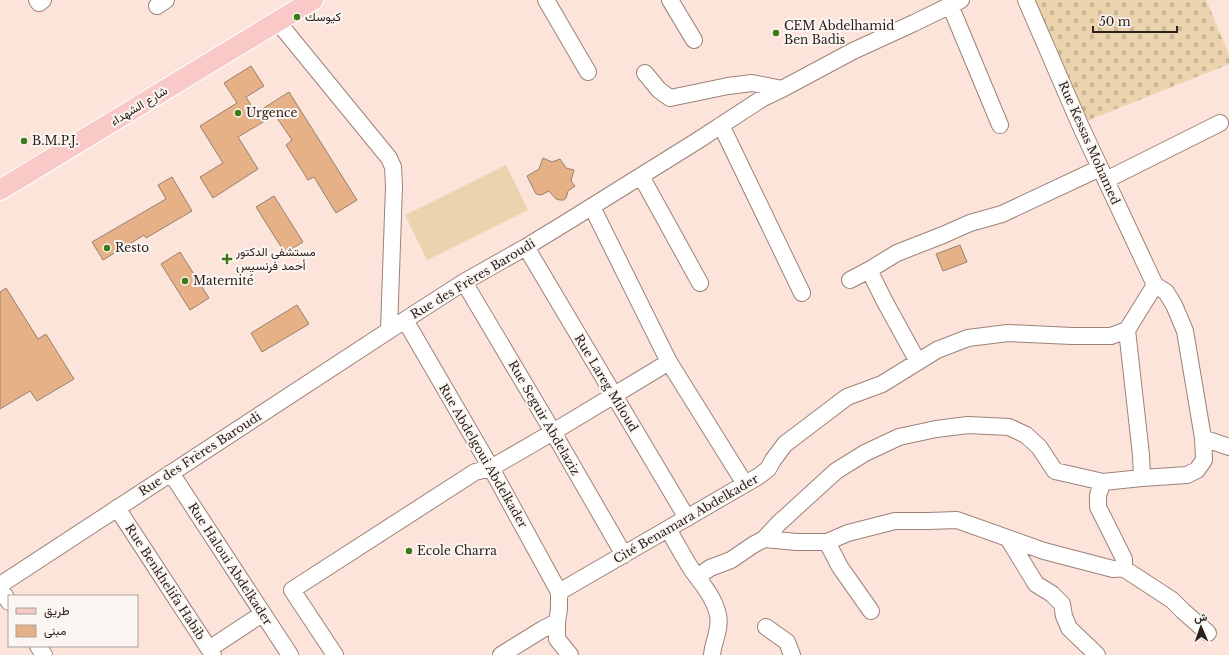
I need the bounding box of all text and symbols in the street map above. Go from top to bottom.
scale bar [1093,8,1177,34]
place label: كيوسك [305,9,341,25]
marker: كيوسك [292,12,302,22]
text: 50 m [1099,14,1131,29]
place label: CEM Abdelhamid Ben Badis [784,18,894,47]
marker: CEM Abdelhamid Ben Badis [771,28,781,38]
street label: Rue Kessas Mohamed [1055,79,1123,207]
street label: شارع الشهداء [107,83,171,130]
place label: Urgence [246,105,297,120]
marker: Urgence [233,108,243,118]
place label: B.M.P.J. [32,133,79,148]
marker: B.M.P.J. [19,136,29,146]
street label: Rue des Frères Baroudi [408,235,538,322]
place label: Resto [115,240,149,255]
marker: Resto [102,243,112,253]
place label: مستشفى الدكتور أحمد فرنسيس [235,244,316,274]
marker: مستشفى الدكتور أحمد فرنسيس [221,253,233,265]
place label: Maternité [193,273,254,288]
marker: Maternité [180,276,190,286]
street label: Rue Lareg Miloud [571,331,641,434]
street label: Rue Seguir Abdelaziz [505,358,584,478]
street label: Rue Abdelgoui Abdelkader [436,381,531,531]
street label: Rue des Frères Baroudi [136,408,264,499]
street label: Cité Benamara Abdelkader [611,471,761,566]
street label: Rue Haloui Abdelkader [185,500,276,628]
street label: Rue Benkhelifa Habib [122,521,209,643]
place label: Ecole Charra [417,543,497,558]
marker: Ecole Charra [404,546,414,556]
legend [8,595,138,647]
text: طريق [44,603,70,619]
north arrow [1181,607,1221,647]
text: ش [1194,610,1208,624]
text: مبنى [44,623,66,639]

